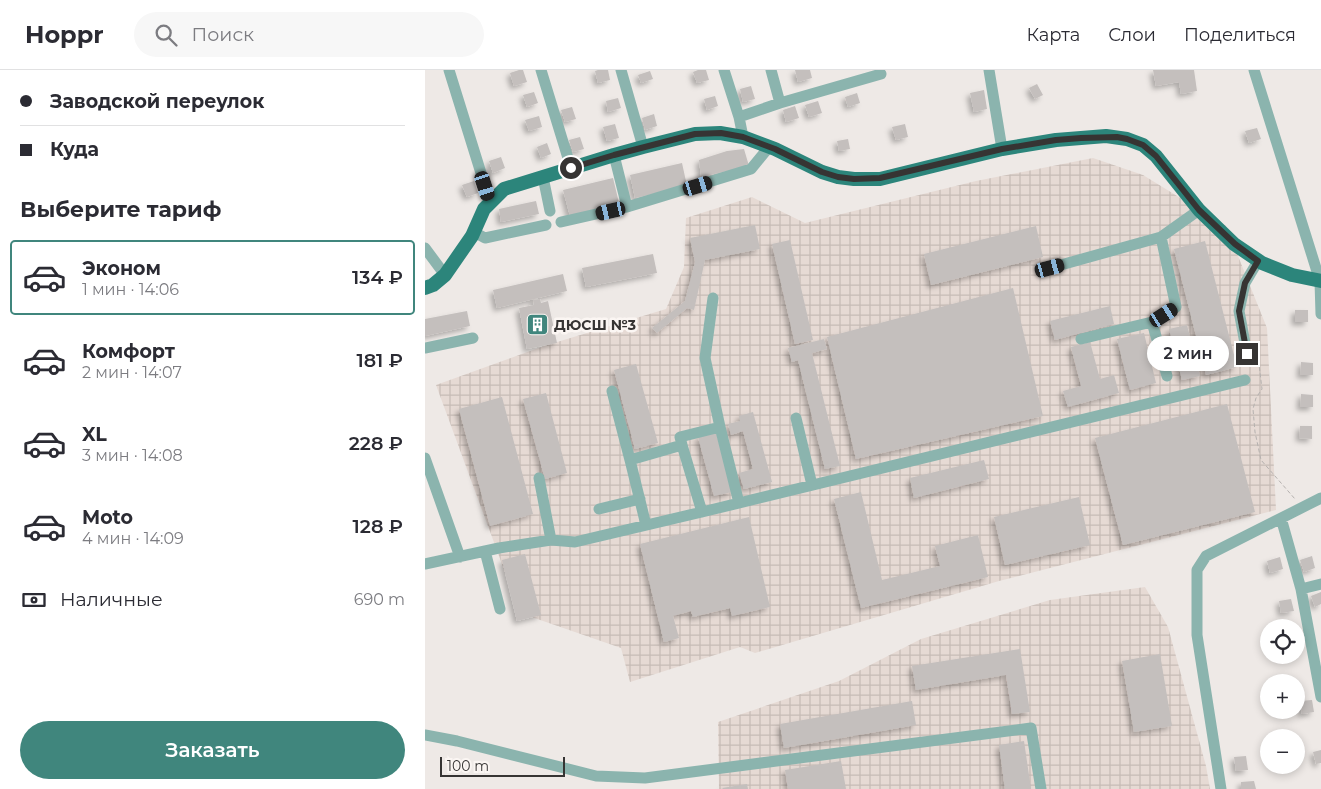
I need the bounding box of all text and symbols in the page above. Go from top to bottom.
search box [134,12,484,57]
text: Hoppr [25,20,104,49]
icon: search [152,21,180,49]
text: Поиск [192,23,254,46]
text: Карта [1026,24,1080,46]
text: Слои [1108,24,1156,46]
text: Поделиться [1184,24,1296,46]
text: Заводской переулок [50,90,264,113]
text: Куда [50,138,99,161]
route start [560,157,582,179]
car [473,169,496,203]
car [681,174,714,198]
text: Выберите тариф [20,196,221,223]
car [594,200,627,222]
icon: car [22,255,67,300]
text: Эконом [82,257,161,280]
car [1033,257,1066,279]
text: 134 ₽ [352,266,403,289]
text: 1 мин · 14:06 [82,280,179,299]
car [1147,301,1180,329]
building icon: ДЮСШ №3 [526,313,550,337]
place label: ДЮСШ №3 [554,316,636,334]
callout: 2 мин [1147,336,1229,372]
icon: car [22,338,67,383]
text: Комфорт [82,340,175,363]
route end [1236,343,1258,365]
text: 2 мин [1164,344,1212,363]
text: 181 ₽ [356,349,403,372]
text: 2 мин · 14:07 [82,363,182,382]
icon: car [22,421,67,466]
text: XL [82,423,107,446]
text: 228 ₽ [349,432,403,455]
text: 3 мин · 14:08 [82,446,183,465]
icon: car [22,504,67,549]
text: Moto [82,506,133,529]
text: 128 ₽ [353,515,403,538]
text: 4 мин · 14:09 [82,529,184,548]
icon: cash [20,586,48,614]
text: Наличные [60,588,163,611]
text: 690 m [354,590,405,609]
map controls [1260,619,1305,774]
button: locate [1260,619,1305,664]
button: + [1260,674,1305,719]
button: Заказать [20,721,405,779]
button: − [1260,729,1305,774]
scale bar [440,754,565,777]
text: 100 m [447,757,489,775]

